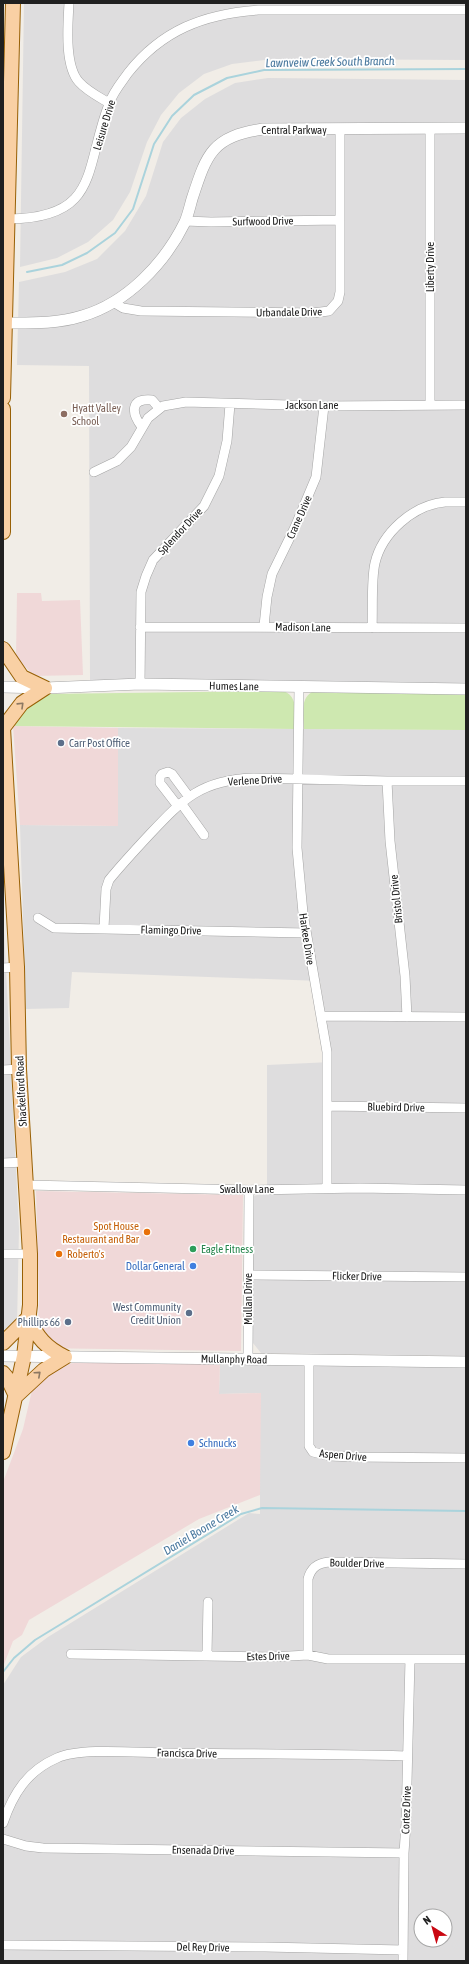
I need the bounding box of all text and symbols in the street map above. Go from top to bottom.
water label: Lawnveiw Creek South Branch [265,54,395,70]
street label: Leisure Drive [91,98,117,152]
street label: Central Parkway [261,124,327,136]
street label: Surfwood Drive [232,214,294,228]
street label: Liberty Drive [424,242,436,292]
street label: Urbandale Drive [256,305,322,319]
street label: Jackson Lane [285,399,339,411]
place label: Hyatt Valley School [72,402,122,427]
marker: Hyatt Valley School [59,409,69,419]
street label: Crane Drive [284,493,314,541]
street label: Splendor Drive [155,505,205,557]
street label: Madison Lane [275,621,331,633]
street label: Humes Lane [209,680,259,692]
one-way arrow [16,702,24,709]
place label: Carr Post Office [69,737,130,749]
marker: Carr Post Office [56,738,66,748]
street label: Verlene Drive [228,773,282,787]
street label: Bristol Drive [387,874,405,924]
street label: Harkee Drive [297,912,317,966]
street label: Flamingo Drive [141,923,201,937]
street label: Shackelford Road [13,1055,29,1127]
street label: Bluebird Drive [367,1100,425,1114]
street label: Swallow Lane [220,1183,274,1195]
place label: Spot House Restaurant and Bar [62,1220,140,1245]
marker: Spot House Restaurant and Bar [142,1227,152,1237]
place label: Eagle Fitness [201,1243,253,1255]
marker: Eagle Fitness [188,1244,198,1254]
place label: Roberto's [67,1248,105,1260]
marker: Roberto's [54,1249,64,1259]
place label: Dollar General [126,1260,185,1272]
marker: Dollar General [188,1261,198,1271]
street label: Flicker Drive [332,1270,382,1282]
street label: Mullan Drive [242,1273,254,1325]
place label: West Community Credit Union [113,1301,181,1326]
marker: West Community Credit Union [184,1308,194,1318]
place label: Phillips 66 [17,1316,60,1328]
marker: Phillips 66 [63,1317,73,1327]
street label: Mullanphy Road [201,1352,267,1366]
one-way arrow [34,1372,41,1379]
place label: Schnucks [199,1437,237,1449]
marker: Schnucks [186,1438,196,1448]
street label: Aspen Drive [319,1447,367,1463]
water label: Daniel Boone Creek [161,1502,242,1558]
street label: Boulder Drive [329,1557,385,1569]
street label: Estes Drive [246,1650,290,1662]
street label: Francisca Drive [157,1746,217,1760]
street label: Cortez Drive [399,1786,413,1834]
street label: Ensenada Drive [172,1843,234,1857]
north arrow [413,1908,453,1948]
text: N [421,1913,433,1927]
street label: Del Rey Drive [176,1941,230,1953]

